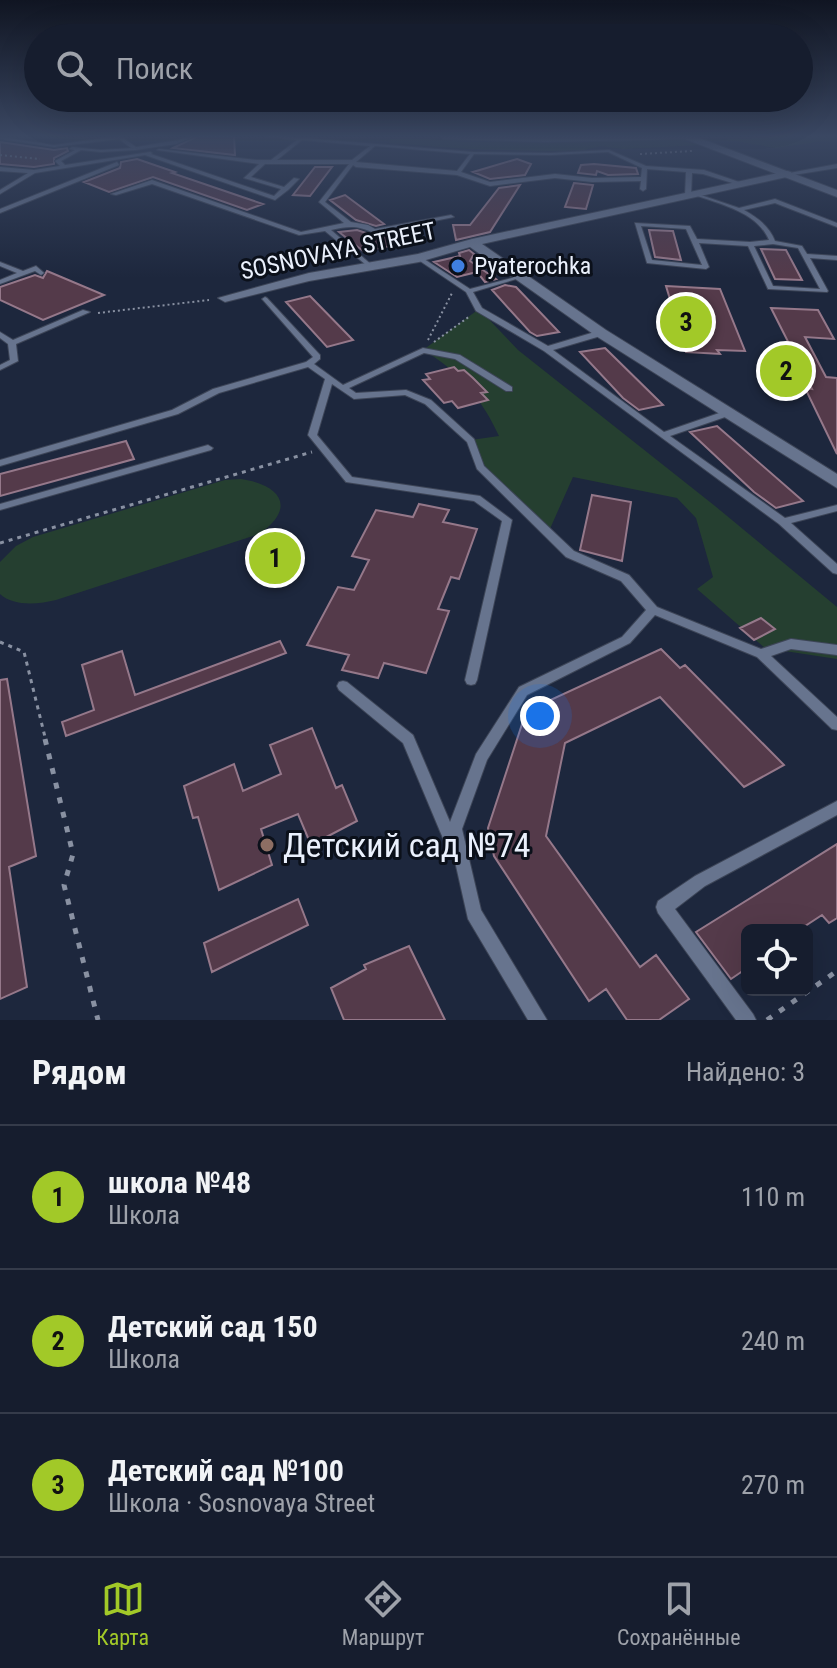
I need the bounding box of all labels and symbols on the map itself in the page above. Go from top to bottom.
street label: SOSNOVAYA STREET [238,217,438,285]
place label: Pyaterochka [474,252,591,280]
marker: Pyaterochka [449,257,467,275]
pin: 3 [660,292,712,352]
pin: 2 [760,341,812,401]
pin: 1 [249,528,301,588]
your location [520,696,560,736]
place label: Детский сад №74 [283,825,531,865]
marker: Детский сад №74 [258,836,276,854]

